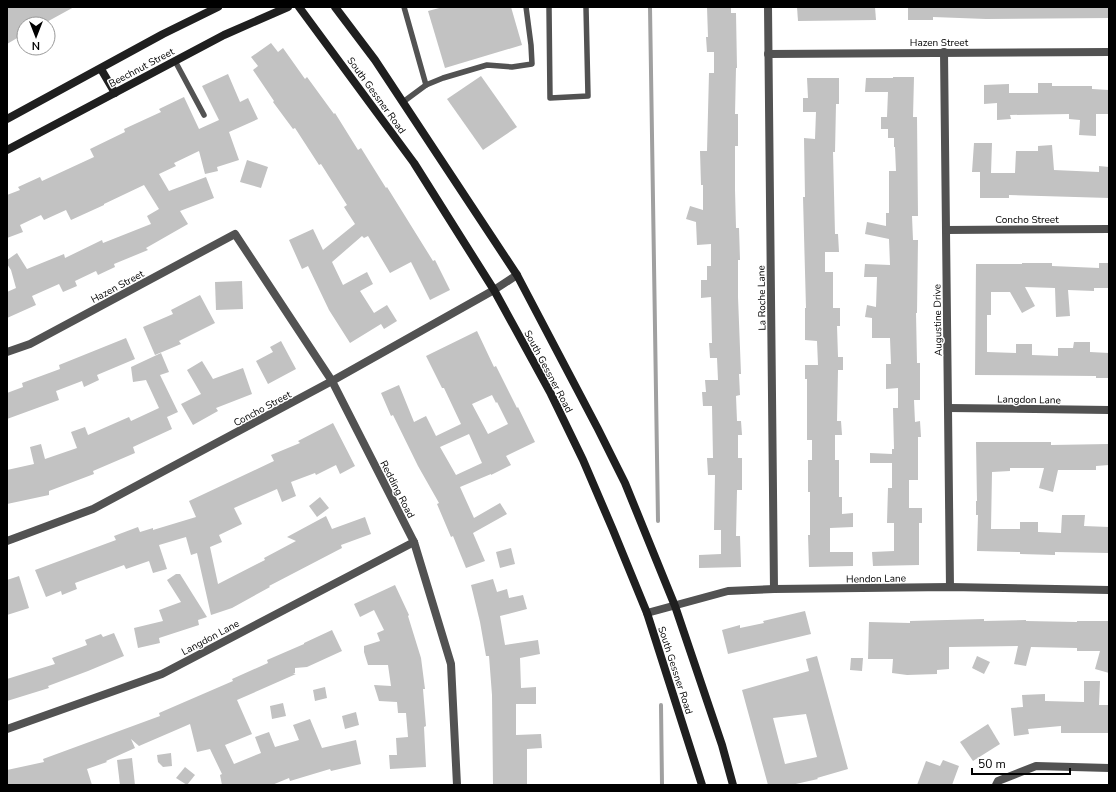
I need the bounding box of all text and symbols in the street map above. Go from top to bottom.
north arrow [16,16,56,56]
street label: Hazen Street [910,36,969,50]
text: N [32,38,40,53]
street label: Beechnut Street [106,44,177,91]
street label: South Gessner Road [344,54,409,137]
street label: Concho Street [995,213,1059,227]
street label: La Roche Lane [754,265,770,331]
street label: Hazen Street [88,267,147,307]
street label: Augustine Drive [930,284,946,356]
street label: South Gessner Road [520,328,576,415]
street label: Concho Street [231,388,294,430]
street label: Langdon Lane [997,392,1061,408]
street label: Redding Road [377,458,418,521]
street label: Hendon Lane [846,571,906,587]
street label: Langdon Lane [179,617,242,659]
street label: South Gessner Road [654,625,696,716]
scale bar [972,750,1070,776]
text: 50 m [978,756,1006,772]

